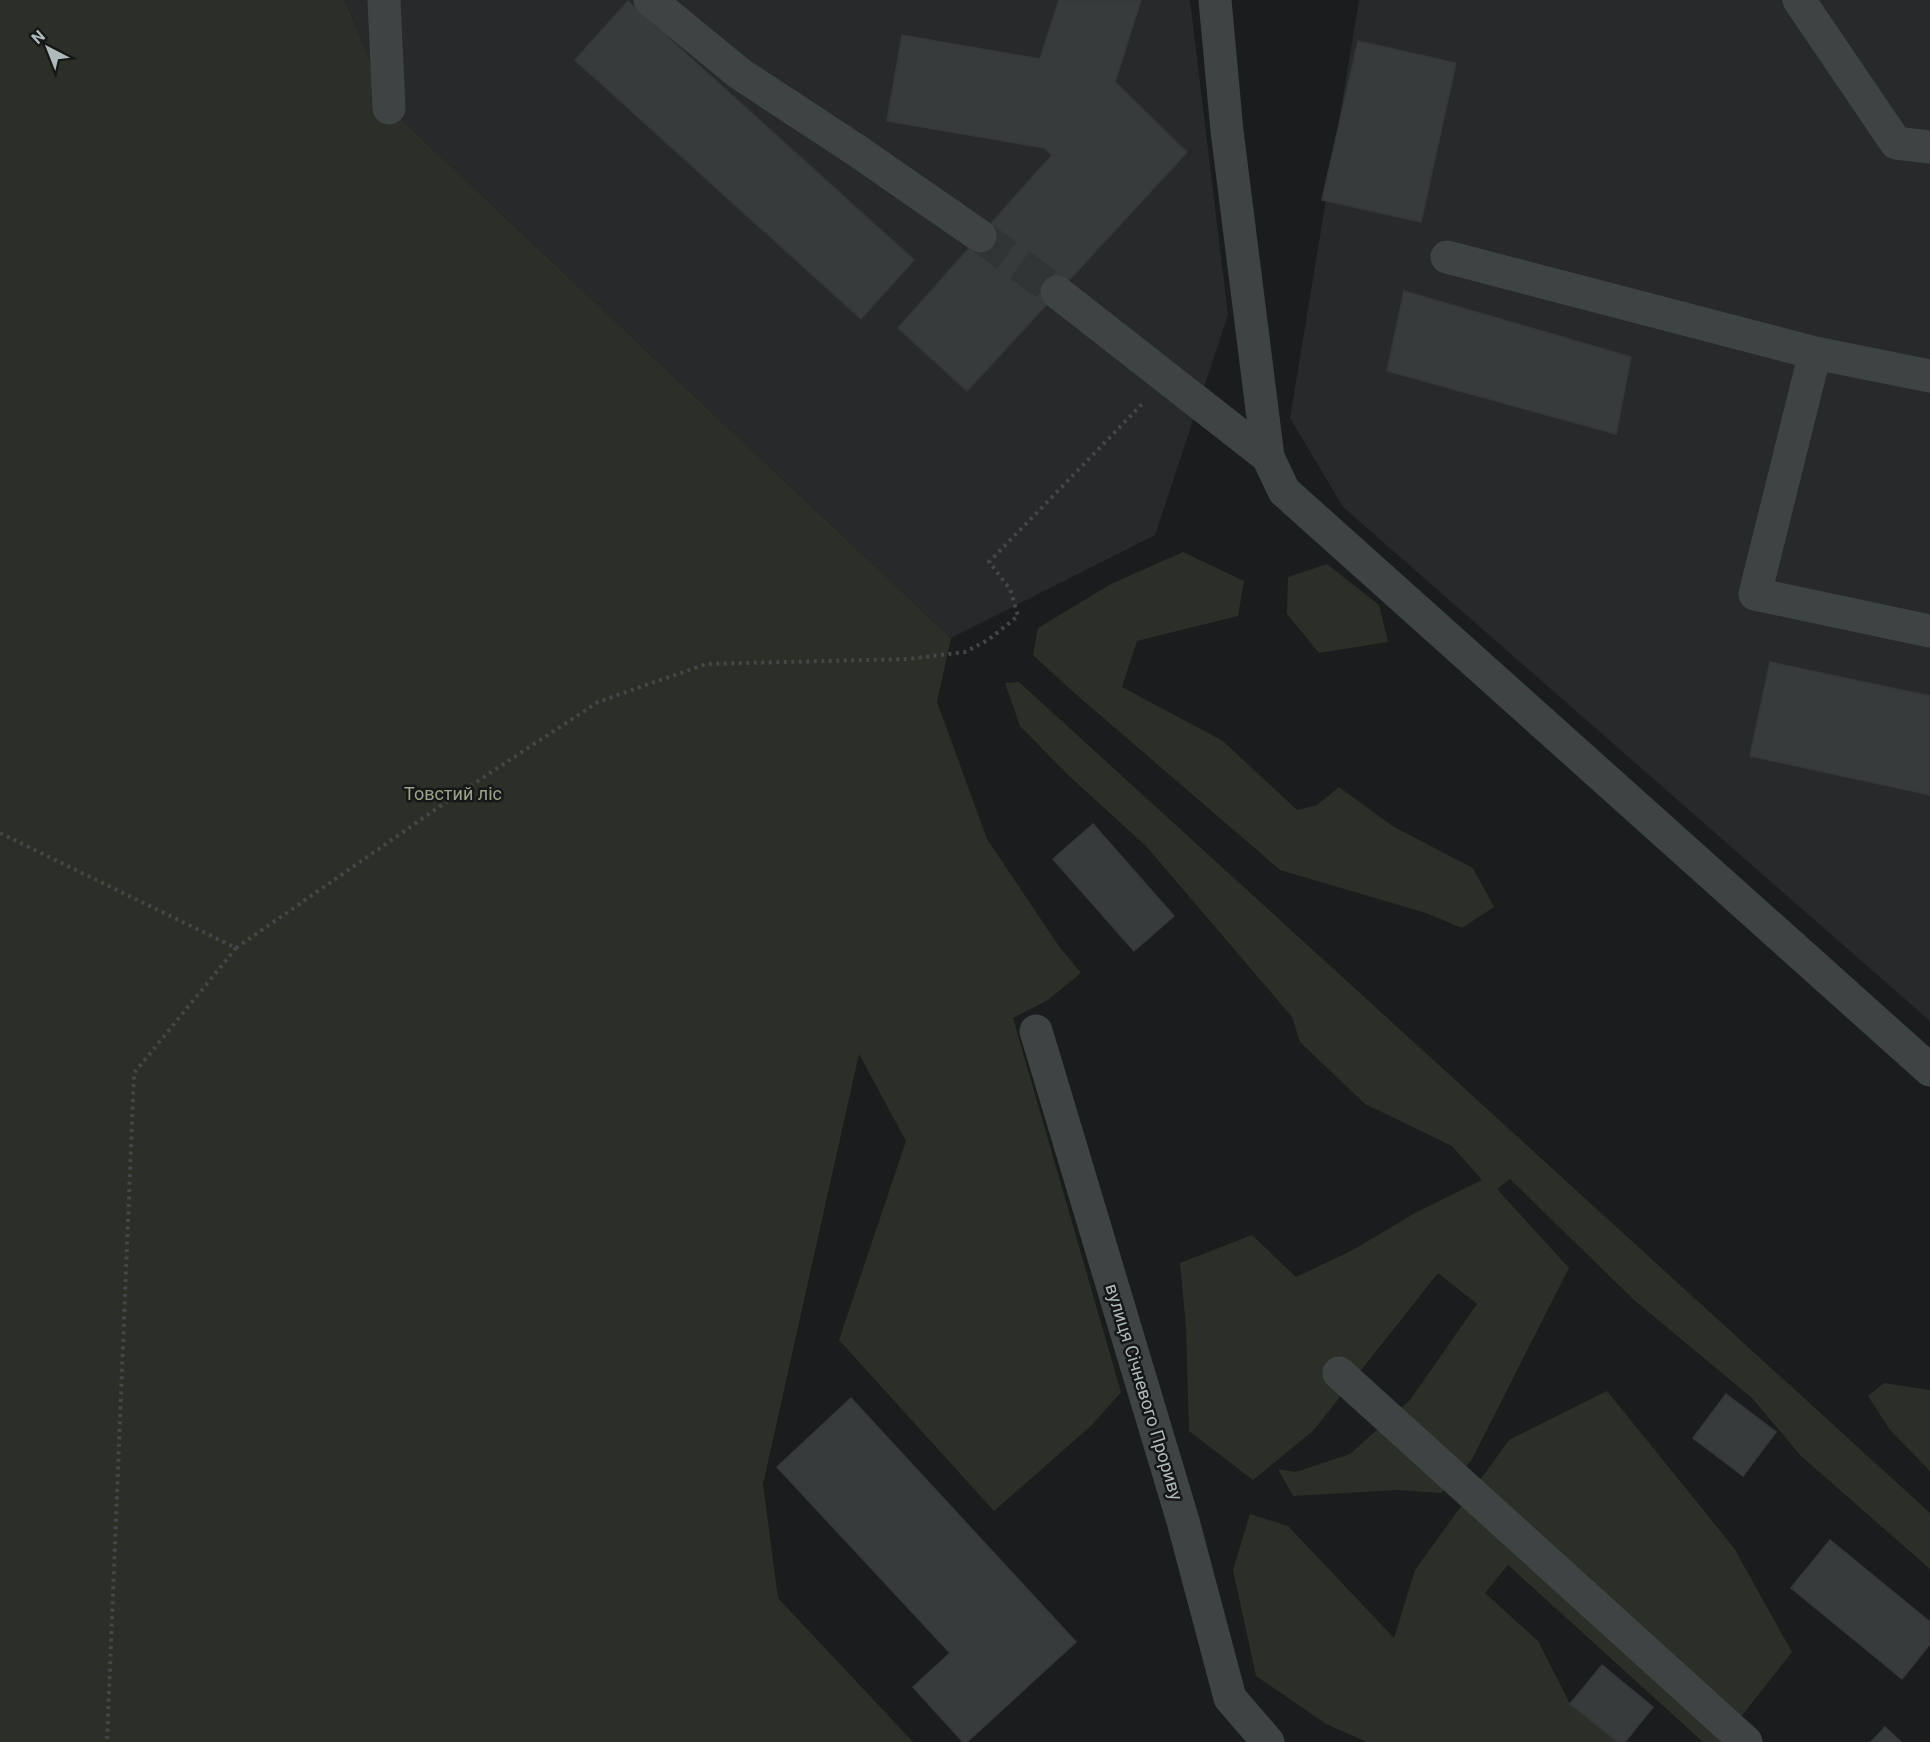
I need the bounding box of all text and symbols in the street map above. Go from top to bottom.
north arrow [18,18,78,78]
text: N [28,26,49,48]
park label: Товстий ліс [404,783,502,804]
street label: вулиця Січневого Прориву [1102,1281,1188,1503]

